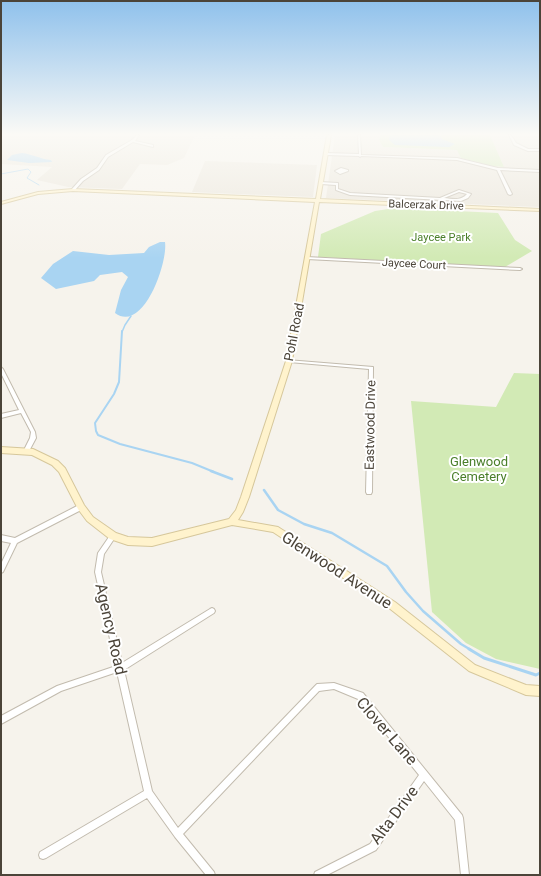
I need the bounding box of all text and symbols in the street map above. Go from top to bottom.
street label: Balcerzak Drive [388,197,464,213]
park label: Jaycee Park [411,231,471,244]
street label: Jaycee Court [382,256,447,272]
street label: Pohl Road [281,302,307,362]
street label: Eastwood Drive [362,380,378,470]
park label: Glenwood Cemetery [450,454,508,484]
street label: Glenwood Avenue [278,527,396,613]
street label: Agency Road [91,581,131,677]
street label: Clover Lane [352,693,422,769]
street label: Alta Drive [366,782,422,848]

